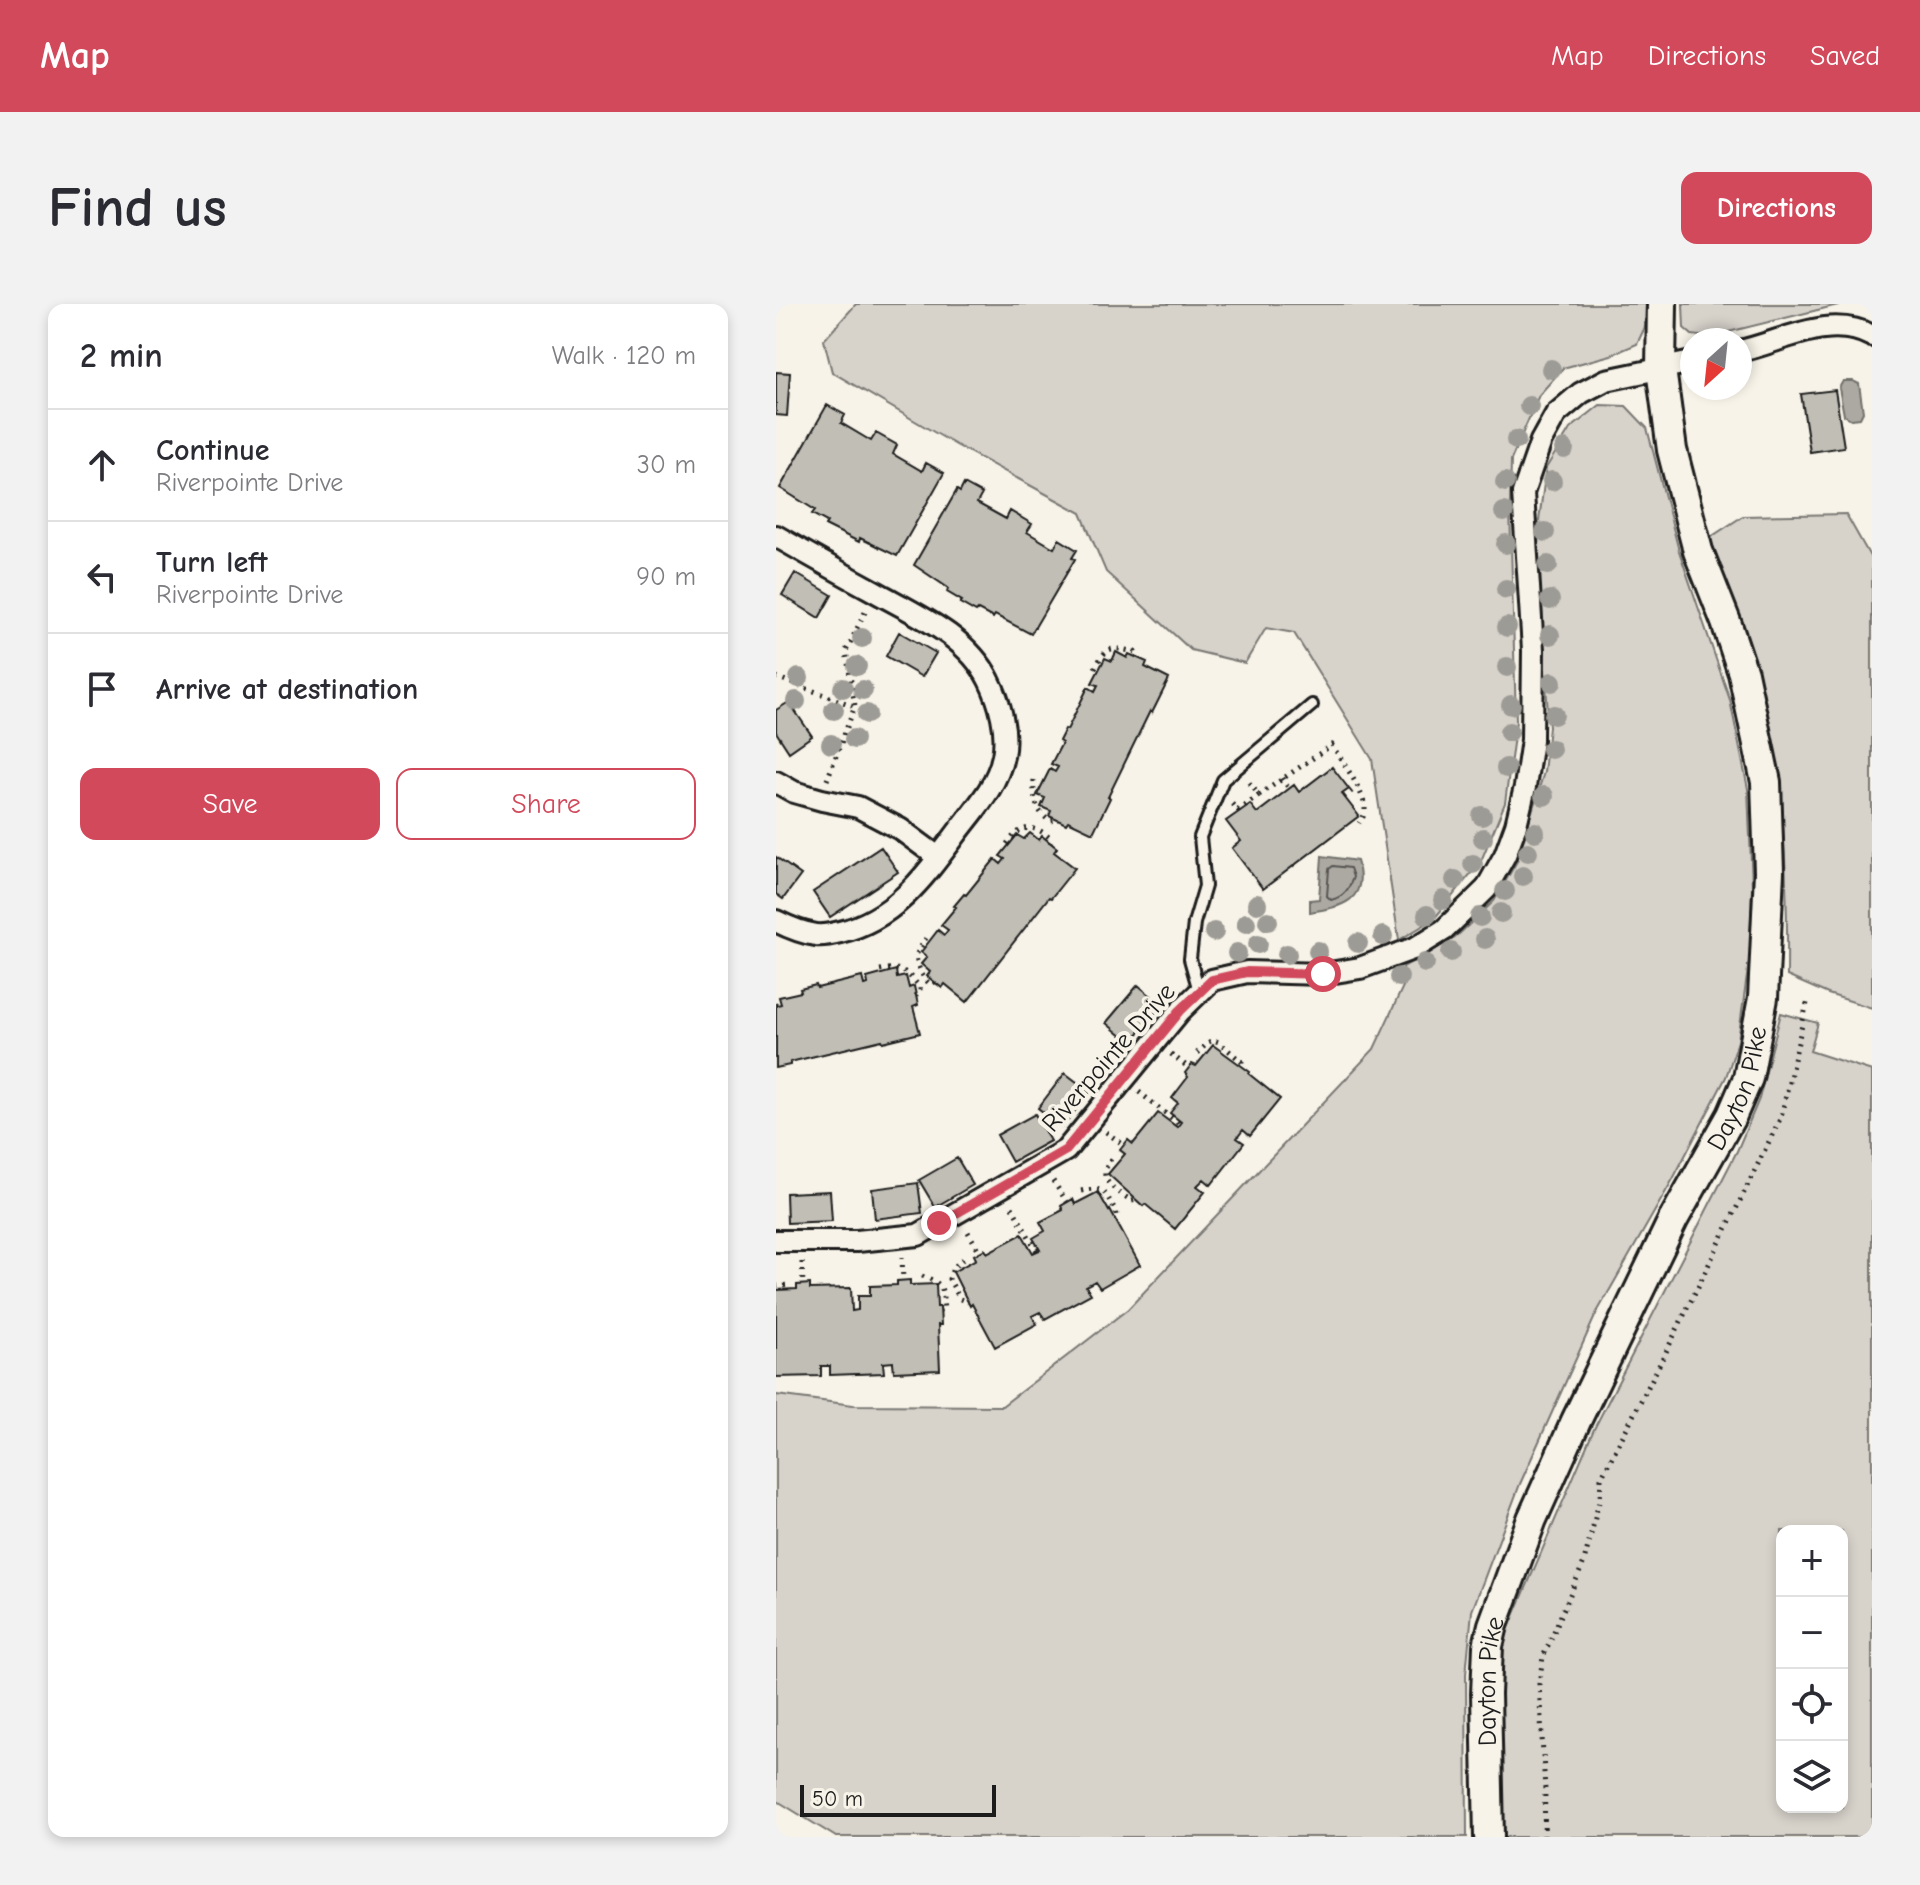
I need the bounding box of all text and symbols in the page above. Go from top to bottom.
text: Map [40,34,110,78]
text: Map [1551,40,1604,72]
text: Directions [1648,40,1766,72]
text: Saved [1810,40,1880,72]
button: Directions [1681,172,1872,244]
text: Find us [48,176,227,240]
north arrow [1680,328,1752,400]
text: 2 min [80,336,163,376]
text: Walk · 120 m [552,341,696,371]
text: Continue [156,433,270,468]
icon: ahead [80,443,124,487]
text: 30 m [637,450,696,480]
text: Riverpointe Drive [156,468,343,498]
text: Turn left [156,545,268,580]
icon: left [80,555,124,599]
text: 90 m [636,562,696,592]
text: Riverpointe Drive [156,580,343,610]
icon: arrive [80,667,124,711]
text: Arrive at destination [156,672,418,707]
button: Save [80,768,380,840]
button: Share [396,768,696,840]
route start [1305,956,1341,992]
street label: Riverpointe Drive [1036,977,1182,1138]
street label: Dayton Pike [1701,1024,1773,1156]
route end [921,1205,957,1241]
map controls [1776,1525,1848,1813]
button: + [1776,1525,1848,1597]
button: − [1776,1597,1848,1669]
street label: Dayton Pike [1472,1612,1511,1747]
button: locate [1776,1669,1848,1741]
button: layers [1776,1741,1848,1813]
scale bar [800,1781,996,1817]
text: 50 m [812,1786,863,1812]

